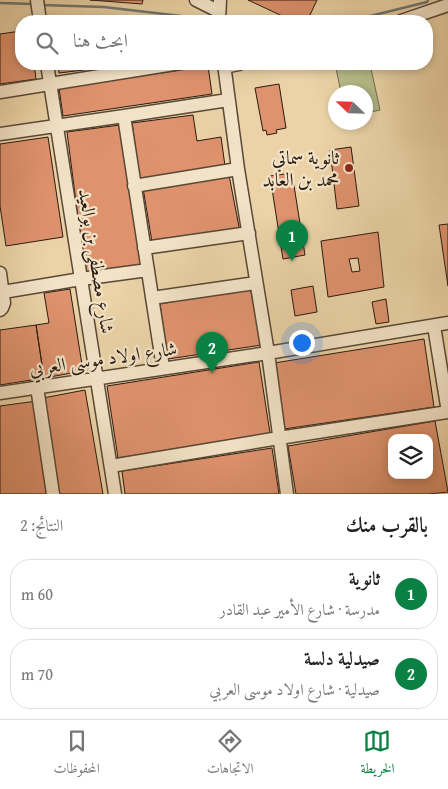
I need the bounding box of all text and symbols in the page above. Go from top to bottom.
search box [15,15,433,70]
text: ابحث هنا [73,26,128,54]
icon: search [33,29,61,57]
north arrow [328,85,373,130]
place label: ثانوية سماتي محمد بن العابد [262,143,339,193]
marker: ثانوية سماتي محمد بن العابد [343,162,355,174]
street label: شارع مصطفى بن بوالعيد [70,186,122,336]
pin: 1 [276,220,308,261]
your location [289,330,315,356]
pin: 2 [196,332,228,373]
street label: شارع اولاد موسى العربي [27,334,179,384]
map controls [388,434,433,479]
button: layers [388,434,433,479]
text: بالقرب منك [346,509,428,540]
text: النتائج: 2 [20,513,63,537]
text: ثانوية [349,564,380,592]
text: 60 m [21,582,53,606]
text: 1 [407,582,415,606]
text: مدرسة · شارع الأمير عبد القادر [219,597,380,621]
text: صيدلية دلسة [304,644,380,672]
text: 70 m [21,662,53,686]
text: 2 [407,662,415,686]
text: صيدلية · شارع اولاد موسى العربي [210,677,380,701]
tab: المحفوظات [54,727,100,782]
tab: الاتجاهات [207,727,253,782]
tab: الخريطة [360,727,395,782]

